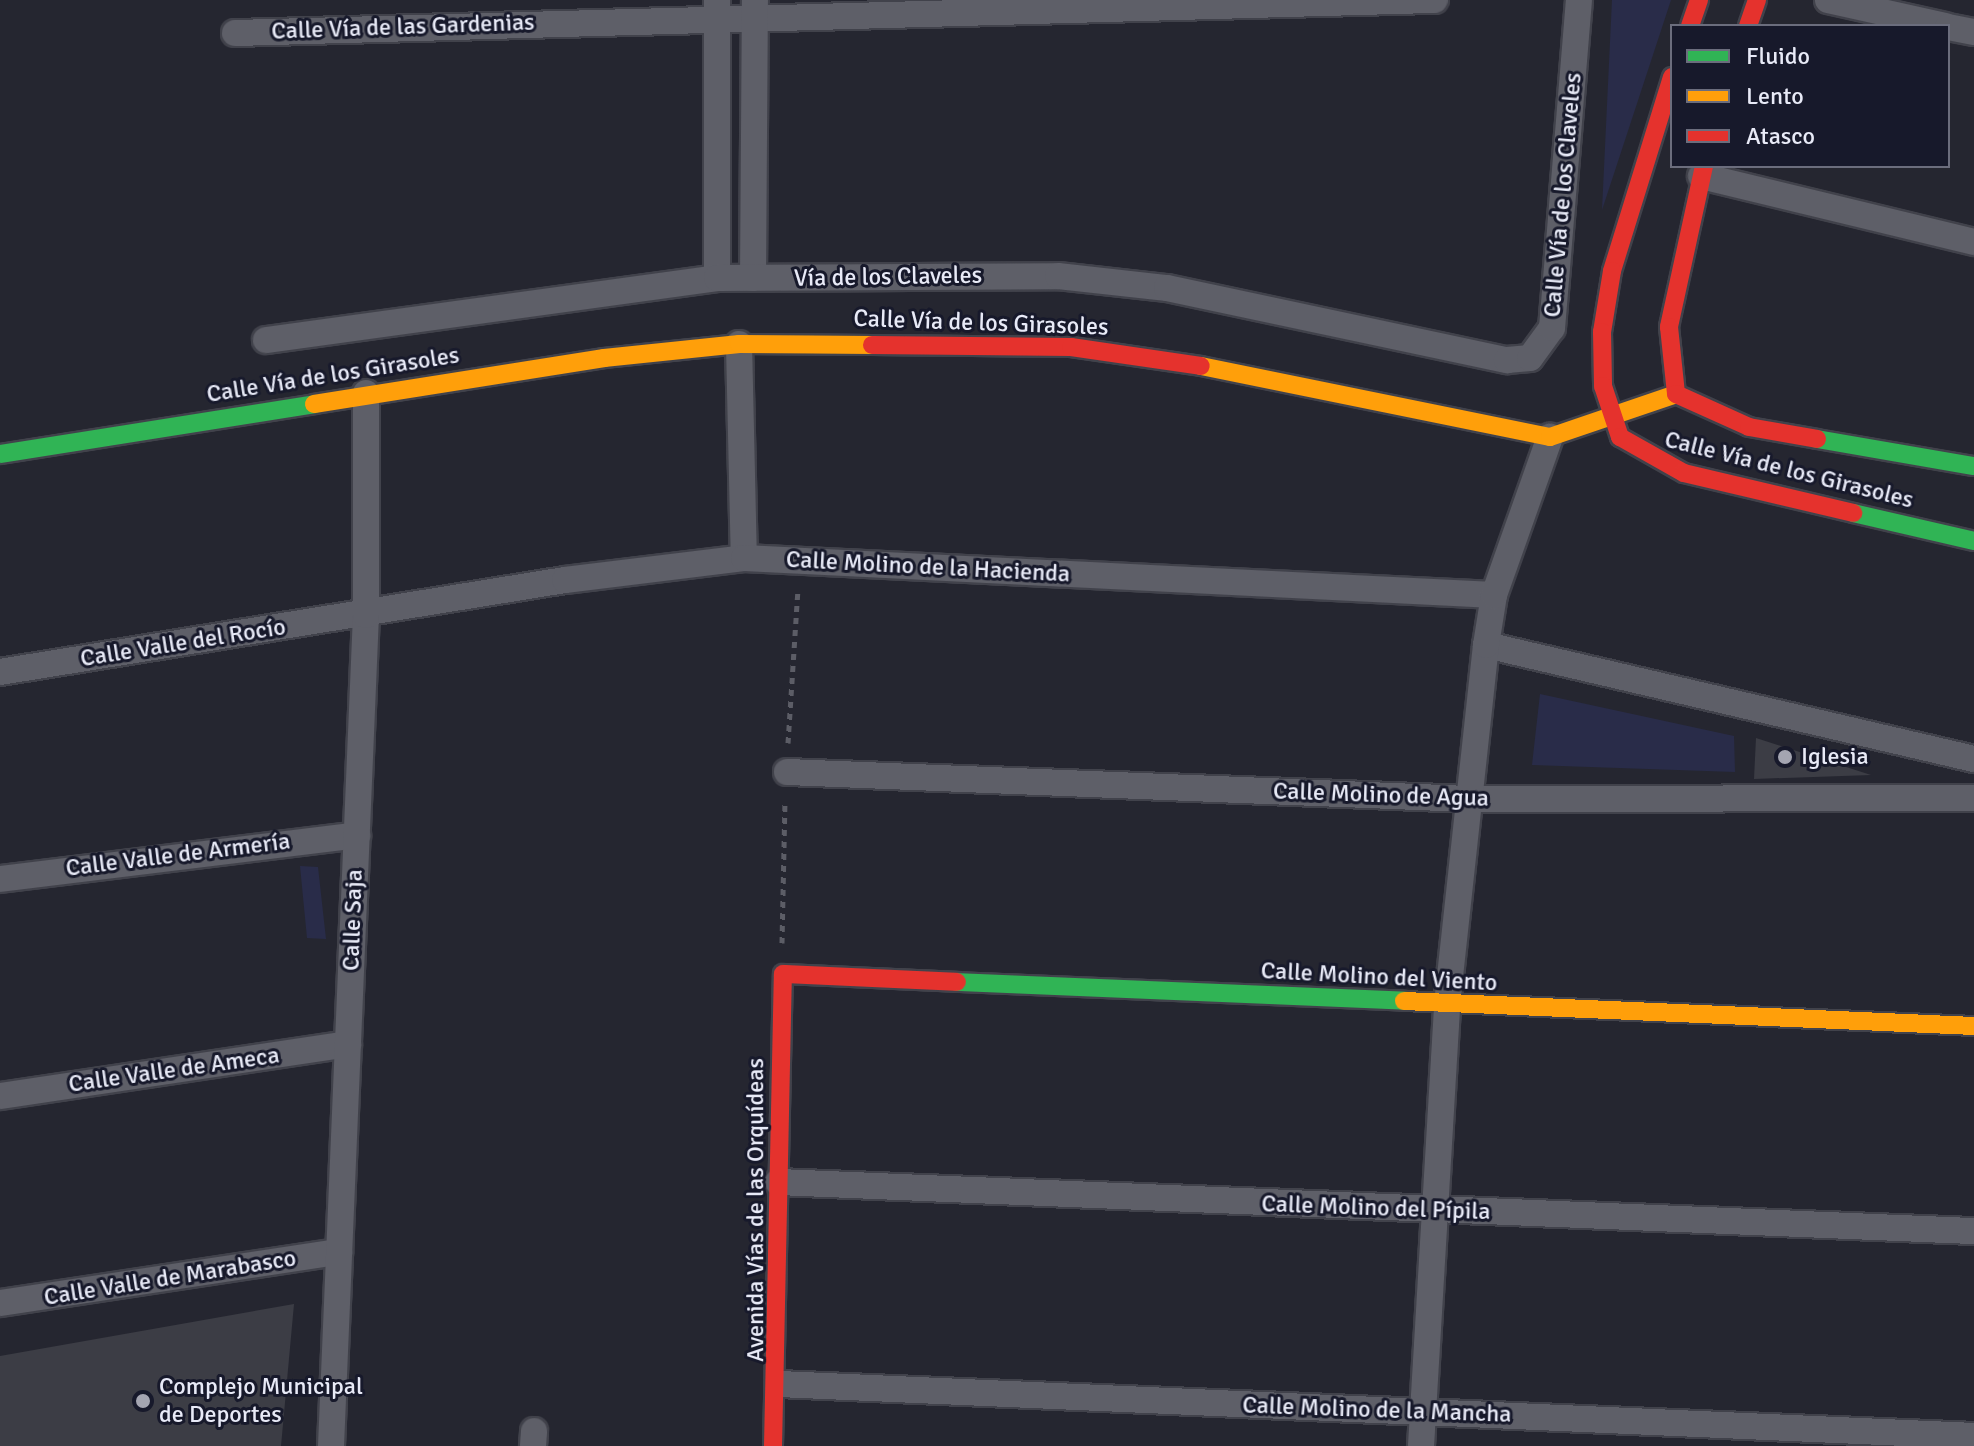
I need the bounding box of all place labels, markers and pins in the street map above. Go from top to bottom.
place label: Iglesia [1801,743,1869,771]
marker: Iglesia [1776,748,1794,766]
place label: Complejo Municipal de Deportes [159,1373,363,1429]
marker: Complejo Municipal de Deportes [134,1392,152,1410]

